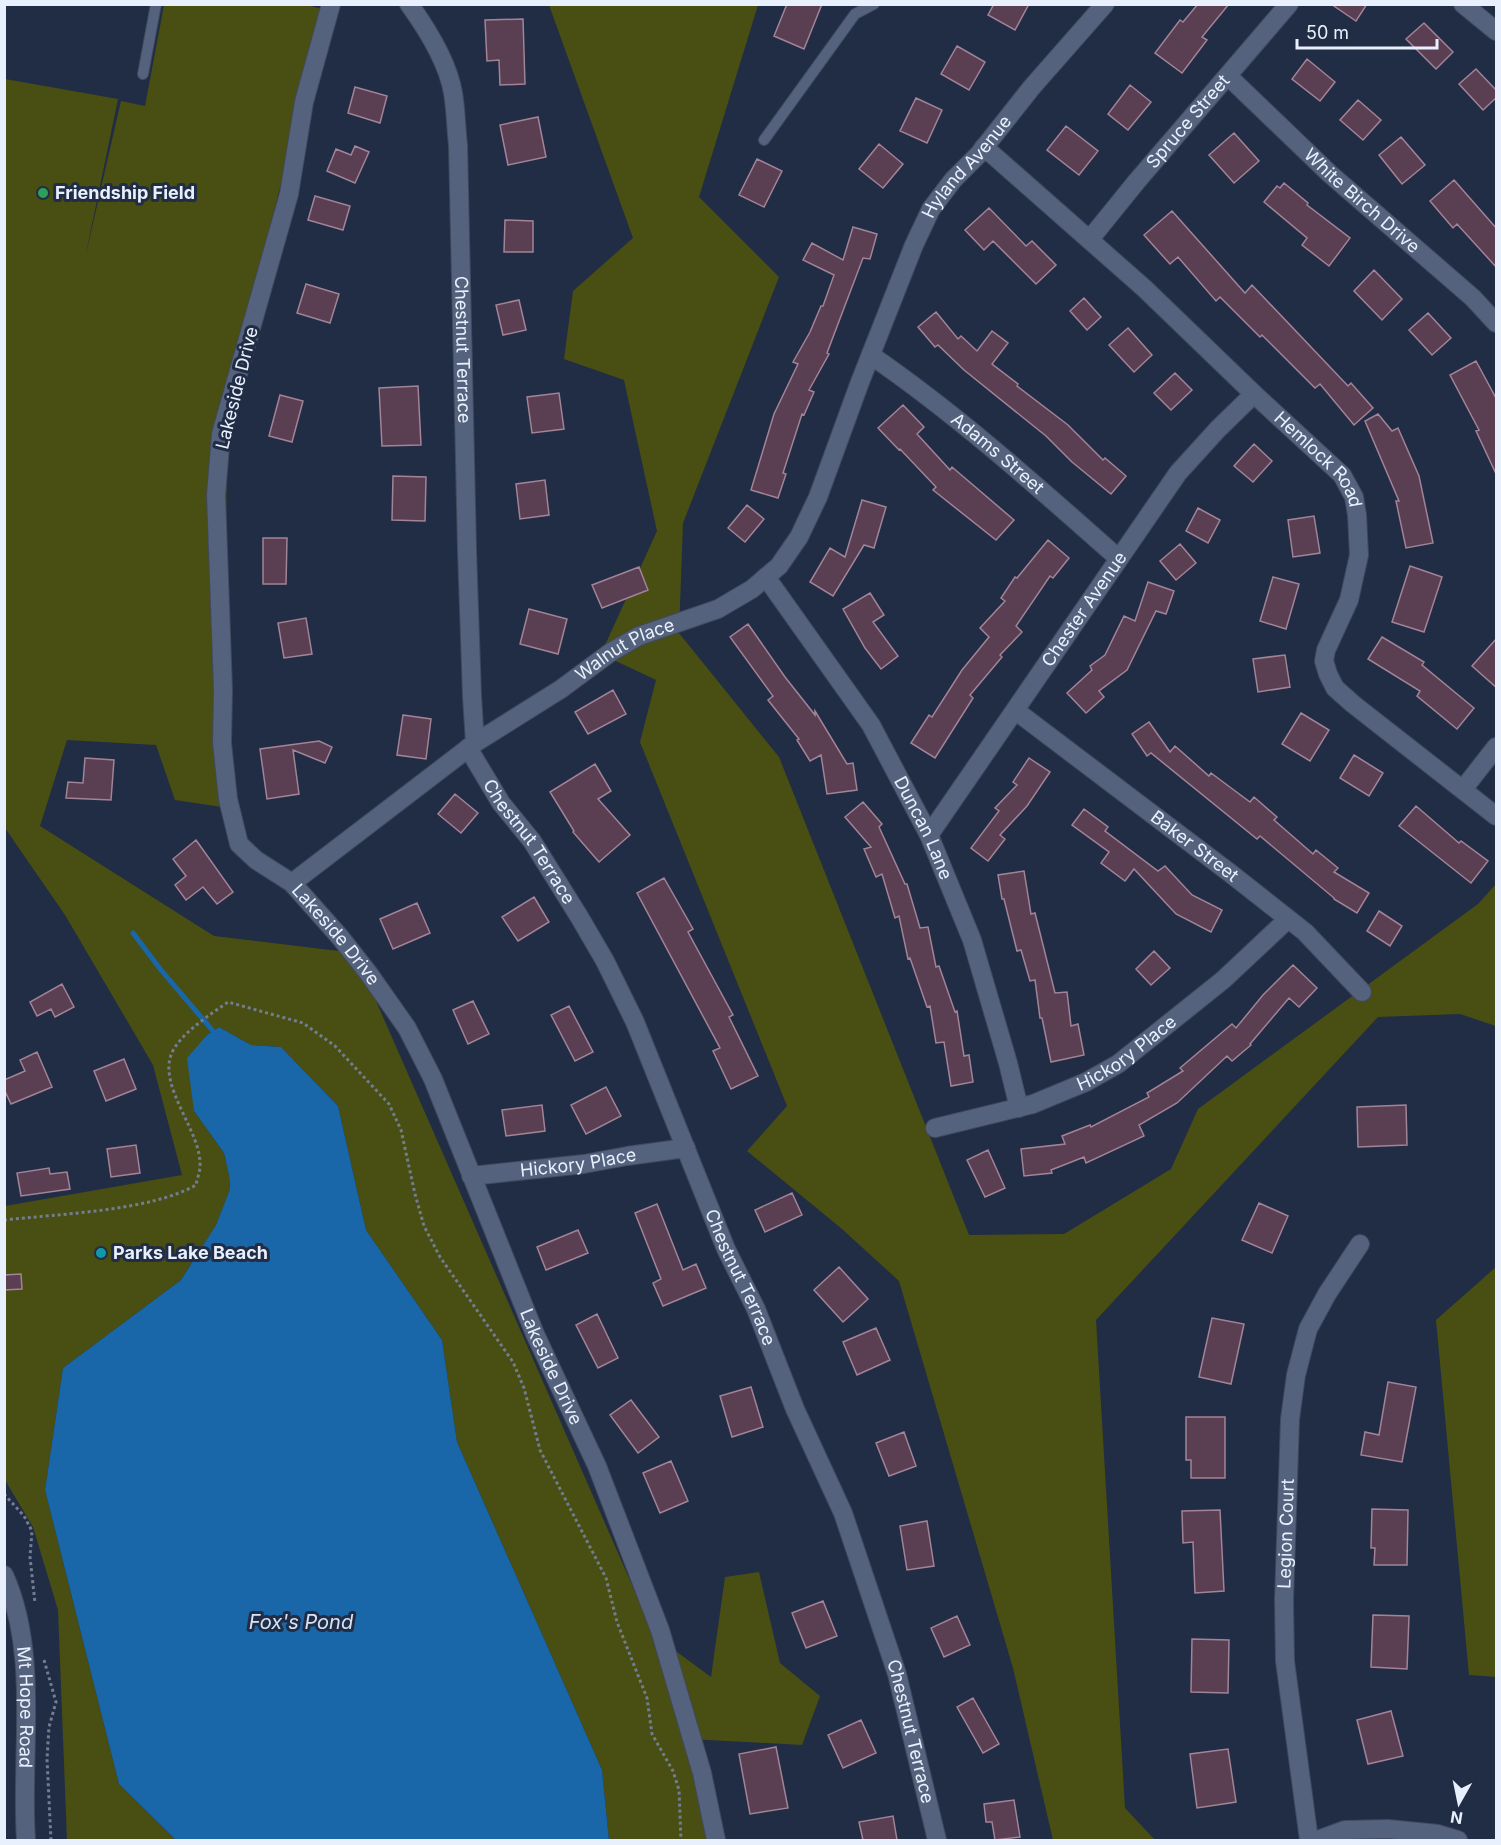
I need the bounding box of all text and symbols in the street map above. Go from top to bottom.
scale bar [1297,12,1436,50]
text: 50 m [1306,22,1349,43]
street label: Spruce Street [1142,70,1234,172]
street label: Hyland Avenue [917,111,1015,221]
street label: White Birch Drive [1300,144,1424,257]
place label: Friendship Field [55,182,195,203]
marker: Friendship Field [36,186,50,200]
street label: Chestnut Terrace [451,276,475,424]
street label: Lakeside Drive [211,325,262,451]
street label: Hemlock Road [1270,407,1367,509]
street label: Adams Street [947,408,1049,498]
street label: Chester Avenue [1037,547,1131,671]
street label: Walnut Place [571,614,677,685]
street label: Duncan Lane [890,773,957,882]
street label: Chestnut Terrace [479,775,580,908]
street label: Baker Street [1147,806,1243,886]
street label: Lakeside Drive [288,879,384,989]
street label: Hickory Place [1074,1011,1180,1095]
street label: Hickory Place [519,1144,638,1181]
street label: Chestnut Terrace [701,1206,780,1348]
place label: Parks Lake Beach [113,1242,268,1263]
marker: Parks Lake Beach [94,1246,108,1260]
street label: Lakeside Drive [516,1306,587,1428]
street label: Legion Court [1273,1478,1298,1589]
water label: Fox's Pond [249,1610,354,1634]
street label: Mt Hope Road [13,1645,37,1768]
street label: Chestnut Terrace [883,1657,939,1805]
north arrow [1429,1773,1489,1833]
text: N [1449,1807,1464,1829]

